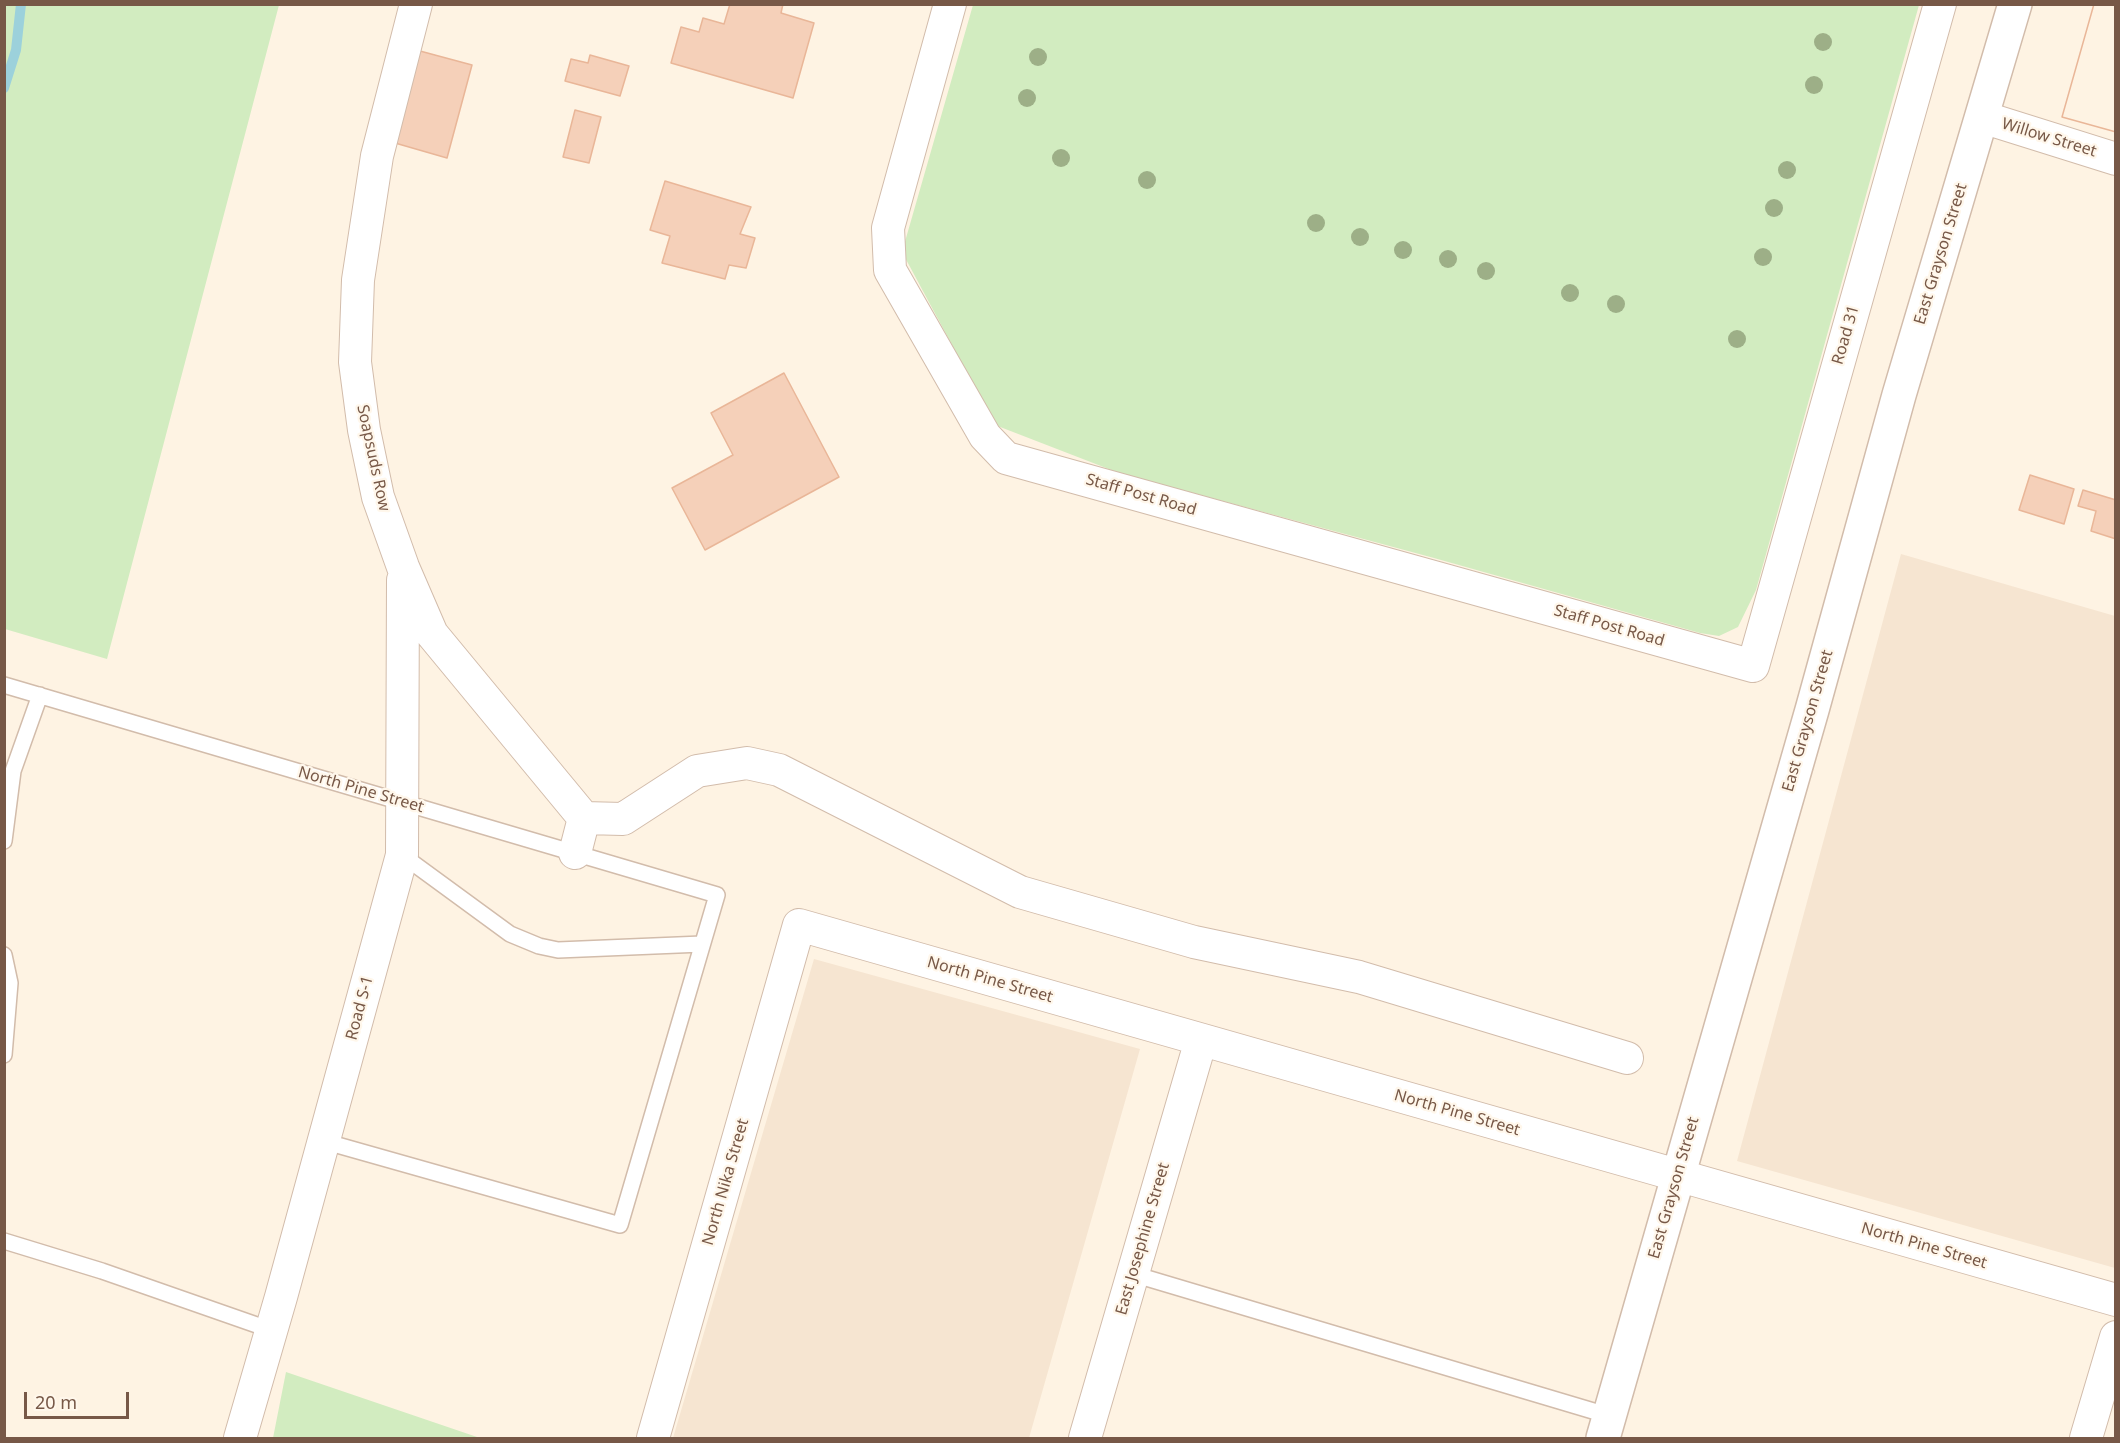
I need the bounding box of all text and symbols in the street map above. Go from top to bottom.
street label: Willow Street [1999,114,2099,162]
street label: East Grayson Street [1910,181,1972,327]
street label: Road 31 [1828,303,1864,367]
street label: Soapsuds Row [352,403,394,513]
street label: Staff Post Road [1084,470,1198,520]
street label: Staff Post Road [1552,601,1666,651]
street label: East Grayson Street [1779,648,1837,794]
street label: North Pine Street [296,763,426,817]
street label: North Pine Street [925,953,1055,1007]
street label: Road S-1 [342,974,378,1042]
street label: North Pine Street [1392,1086,1522,1140]
street label: East Grayson Street [1645,1115,1703,1261]
street label: North Nika Street [699,1116,753,1248]
street label: East Josephine Street [1112,1161,1174,1317]
street label: North Pine Street [1859,1219,1989,1273]
scale bar [27,1380,132,1418]
text: 20 m [35,1390,77,1414]

